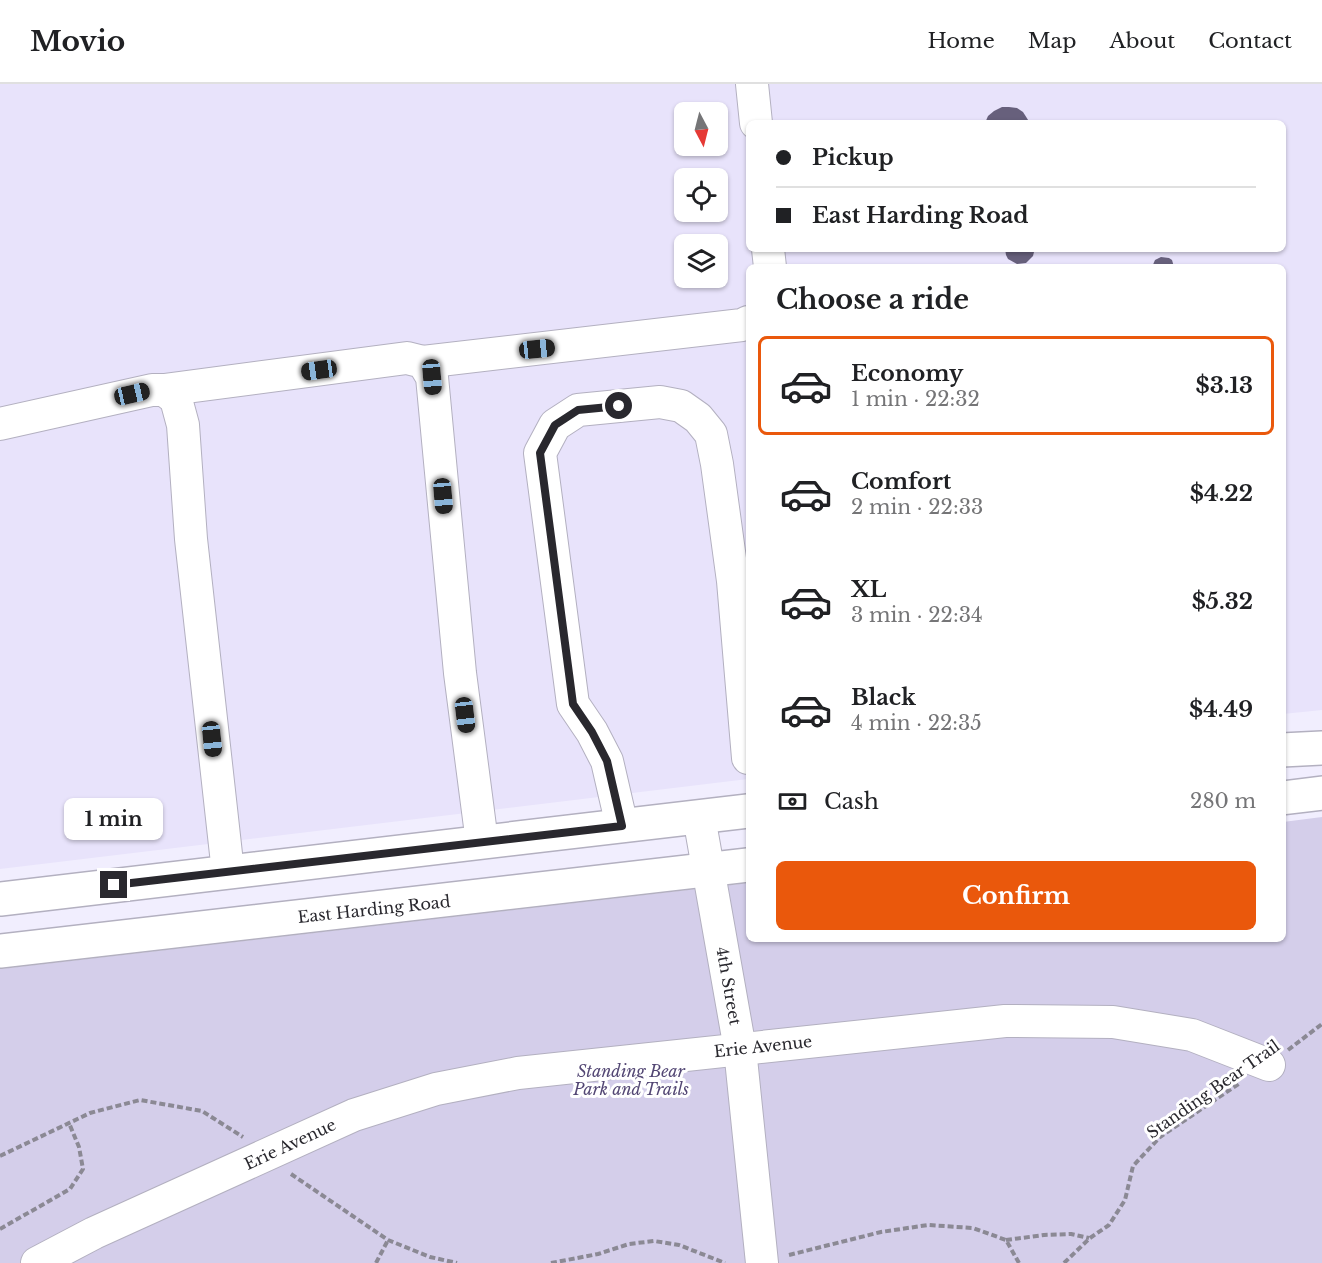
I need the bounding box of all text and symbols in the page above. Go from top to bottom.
text: Movio [30,24,125,59]
text: Home [928,28,995,54]
text: Map [1028,28,1076,54]
text: About [1109,28,1175,54]
text: Contact [1208,28,1292,54]
north arrow [674,102,728,156]
map controls [674,102,728,288]
text: Pickup [812,144,894,171]
button: locate [674,168,728,222]
text: East Harding Road [812,202,1029,229]
button: layers [674,234,728,288]
text: Choose a ride [776,283,969,316]
car [518,338,556,360]
car [421,358,443,396]
car [300,359,338,381]
icon: car [779,359,833,413]
text: Economy [851,360,963,387]
text: $3.13 [1195,372,1253,399]
car [112,381,152,407]
text: 1 min · 22:32 [851,387,980,411]
route start [605,392,632,419]
icon: car [779,467,833,521]
text: Comfort [851,468,951,495]
car [432,477,454,515]
text: $4.22 [1190,480,1253,507]
text: 2 min · 22:33 [851,495,983,519]
icon: car [779,575,833,629]
text: XL [851,576,886,603]
text: $5.32 [1192,588,1253,615]
text: 3 min · 22:34 [851,603,983,627]
icon: car [779,683,833,737]
text: Black [851,684,916,711]
car [454,696,476,734]
text: $4.49 [1189,696,1253,723]
text: 4 min · 22:35 [851,711,982,735]
car [201,720,223,758]
icon: cash [776,785,809,818]
text: Cash [824,788,879,815]
text: 280 m [1190,789,1256,813]
callout: 1 min [64,798,164,840]
text: 1 min [85,807,142,831]
button: Confirm [776,861,1256,930]
route end [100,871,127,898]
street label: East Harding Road [297,891,452,927]
street label: 4th Street [712,945,746,1027]
street label: Erie Avenue [713,1031,813,1061]
street label: Standing Bear Trail [1143,1036,1283,1142]
park label: Standing Bear Park and Trails [572,1061,689,1099]
street label: Erie Avenue [241,1114,339,1174]

